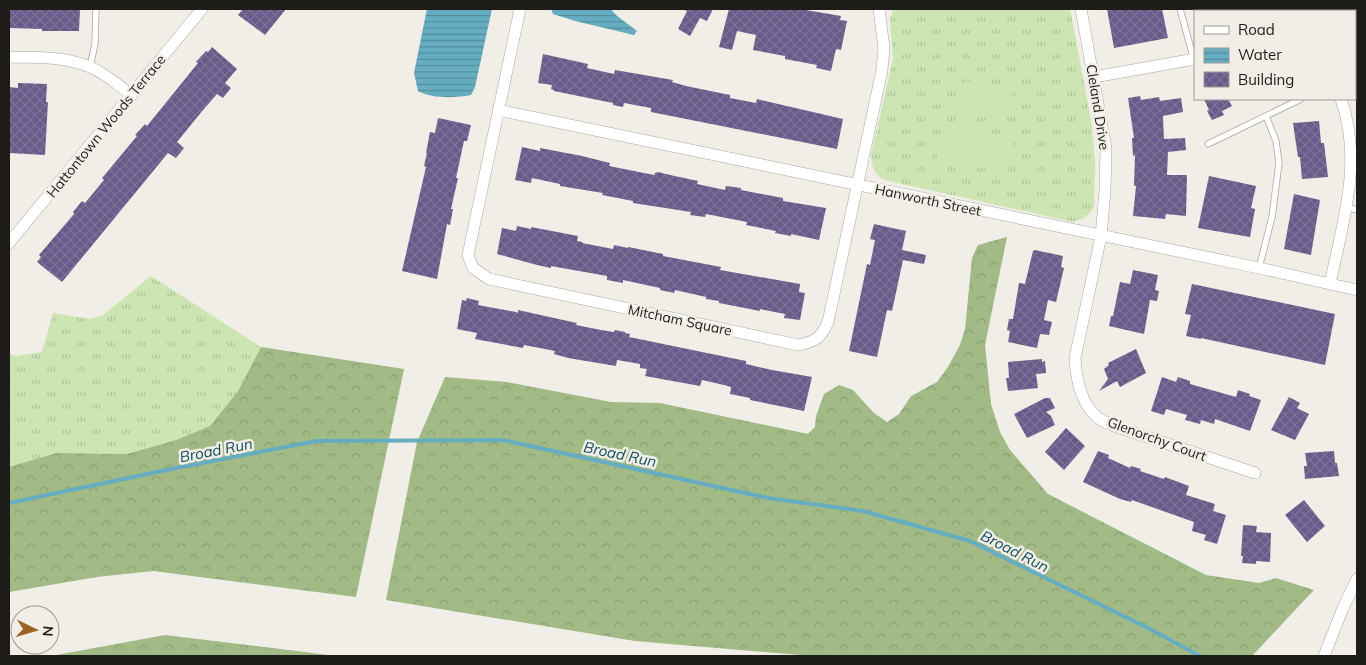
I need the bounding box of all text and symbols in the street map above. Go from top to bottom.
legend [1194,10,1356,100]
text: Road [1238,20,1275,39]
text: Water [1238,45,1282,64]
street label: Hattontown Woods Terrace [43,51,169,201]
street label: Cleland Drive [1082,63,1114,151]
text: Building [1238,70,1294,89]
street label: Hanworth Street [873,180,983,220]
street label: Mitcham Square [626,300,734,340]
street label: Glenorchy Court [1105,413,1209,465]
water label: Broad Run [178,434,254,466]
water label: Broad Run [582,437,658,471]
water label: Broad Run [978,526,1052,576]
north arrow [10,605,60,655]
text: N [39,625,57,637]

